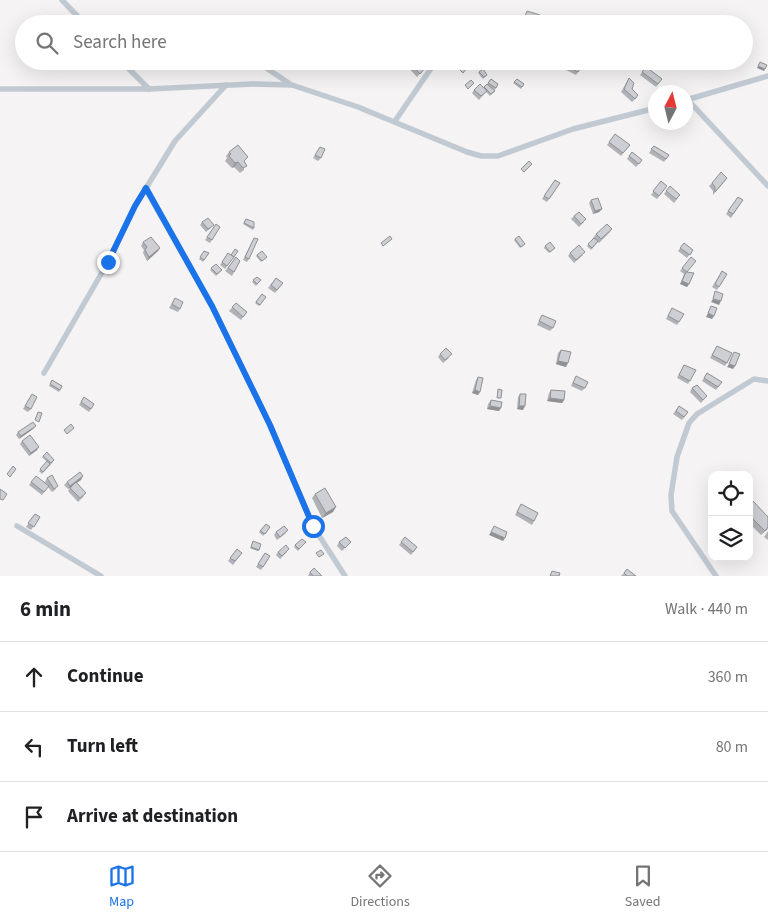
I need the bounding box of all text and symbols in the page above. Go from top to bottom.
search box [15,15,753,70]
icon: search [33,29,61,57]
text: Search here [73,29,167,56]
north arrow [648,85,693,130]
route end [97,251,120,274]
map controls [708,471,753,561]
button: locate [708,471,753,516]
route start [302,515,325,538]
button: layers [708,516,753,561]
text: 6 min [20,594,71,624]
text: Walk · 440 m [665,598,748,620]
icon: ahead [20,663,48,691]
text: Continue [67,663,144,690]
text: 360 m [708,666,748,688]
icon: left [20,733,48,761]
text: Turn left [67,733,138,760]
text: 80 m [716,736,748,758]
icon: arrive [20,803,48,831]
text: Arrive at destination [67,803,238,830]
tab: Map [108,862,136,912]
tab: Directions [351,862,410,912]
tab: Saved [625,862,660,912]

